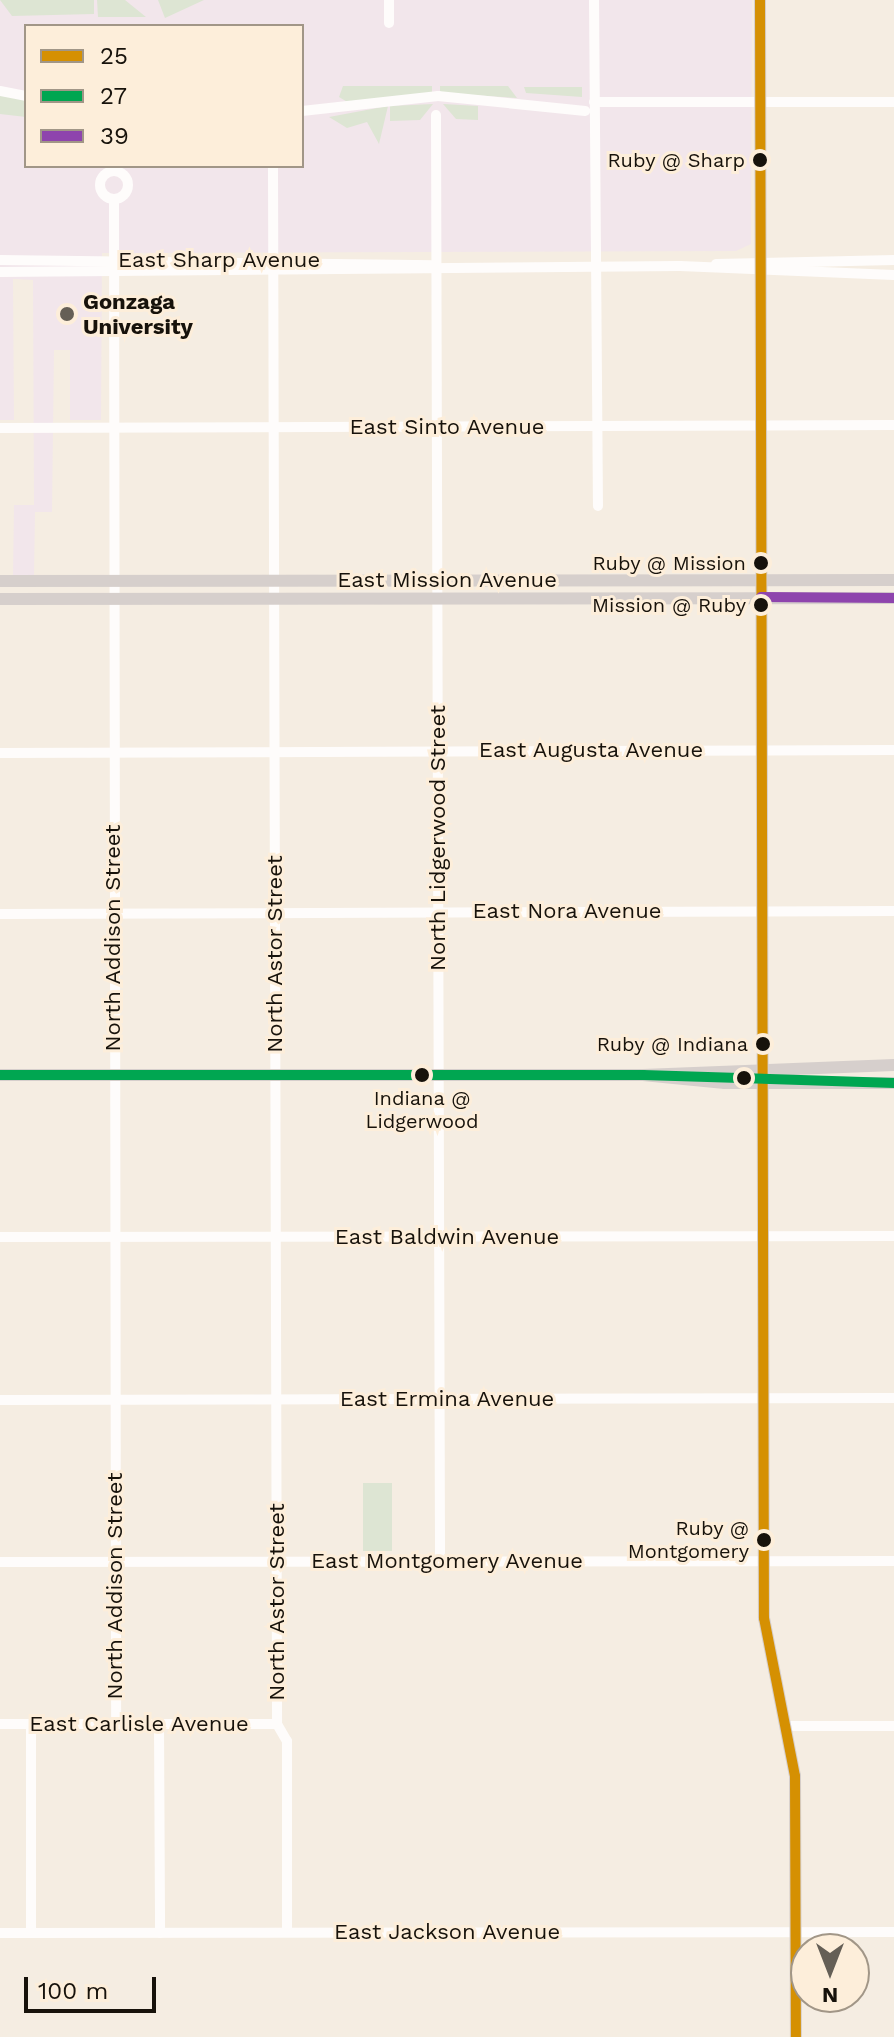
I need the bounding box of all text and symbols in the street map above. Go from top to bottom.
legend [24,24,304,168]
text: 25 [100,42,128,70]
text: 27 [100,82,127,110]
text: 39 [100,122,129,150]
place label: Ruby @ Sharp [607,148,745,172]
marker: Ruby @ Sharp [752,152,768,168]
street label: East Sharp Avenue [117,247,321,273]
place label: Gonzaga University [83,288,193,340]
marker: Gonzaga University [58,305,76,323]
street label: East Sinto Avenue [349,414,545,440]
place label: Ruby @ Mission [592,551,746,575]
marker: Ruby @ Mission [753,555,769,571]
street label: East Mission Avenue [337,567,557,593]
place label: Mission @ Ruby [592,593,746,617]
marker: Mission @ Ruby [753,597,769,613]
street label: North Lidgerwood Street [425,705,451,971]
street label: East Augusta Avenue [478,737,704,763]
street label: North Addison Street [100,824,126,1052]
street label: North Astor Street [262,855,288,1053]
street label: East Nora Avenue [472,898,662,924]
place label: Ruby @ Indiana [596,1032,748,1056]
marker: Ruby @ Indiana [755,1036,771,1052]
marker: Indiana @ Lidgerwood [414,1067,430,1083]
unlabelled marker [736,1070,752,1086]
place label: Indiana @ Lidgerwood [365,1086,479,1133]
street label: East Baldwin Avenue [334,1224,560,1250]
street label: East Ermina Avenue [339,1386,555,1412]
street label: North Addison Street [102,1472,128,1700]
street label: North Astor Street [264,1503,290,1701]
place label: Ruby @ Montgomery [628,1516,749,1563]
marker: Ruby @ Montgomery [756,1532,772,1548]
street label: East Montgomery Avenue [310,1548,584,1574]
street label: East Carlisle Avenue [29,1711,249,1737]
street label: East Jackson Avenue [333,1919,561,1945]
north arrow [790,1933,870,2013]
scale bar [28,1961,160,2011]
text: 100 m [38,1977,108,2005]
text: N [822,1983,838,2008]

